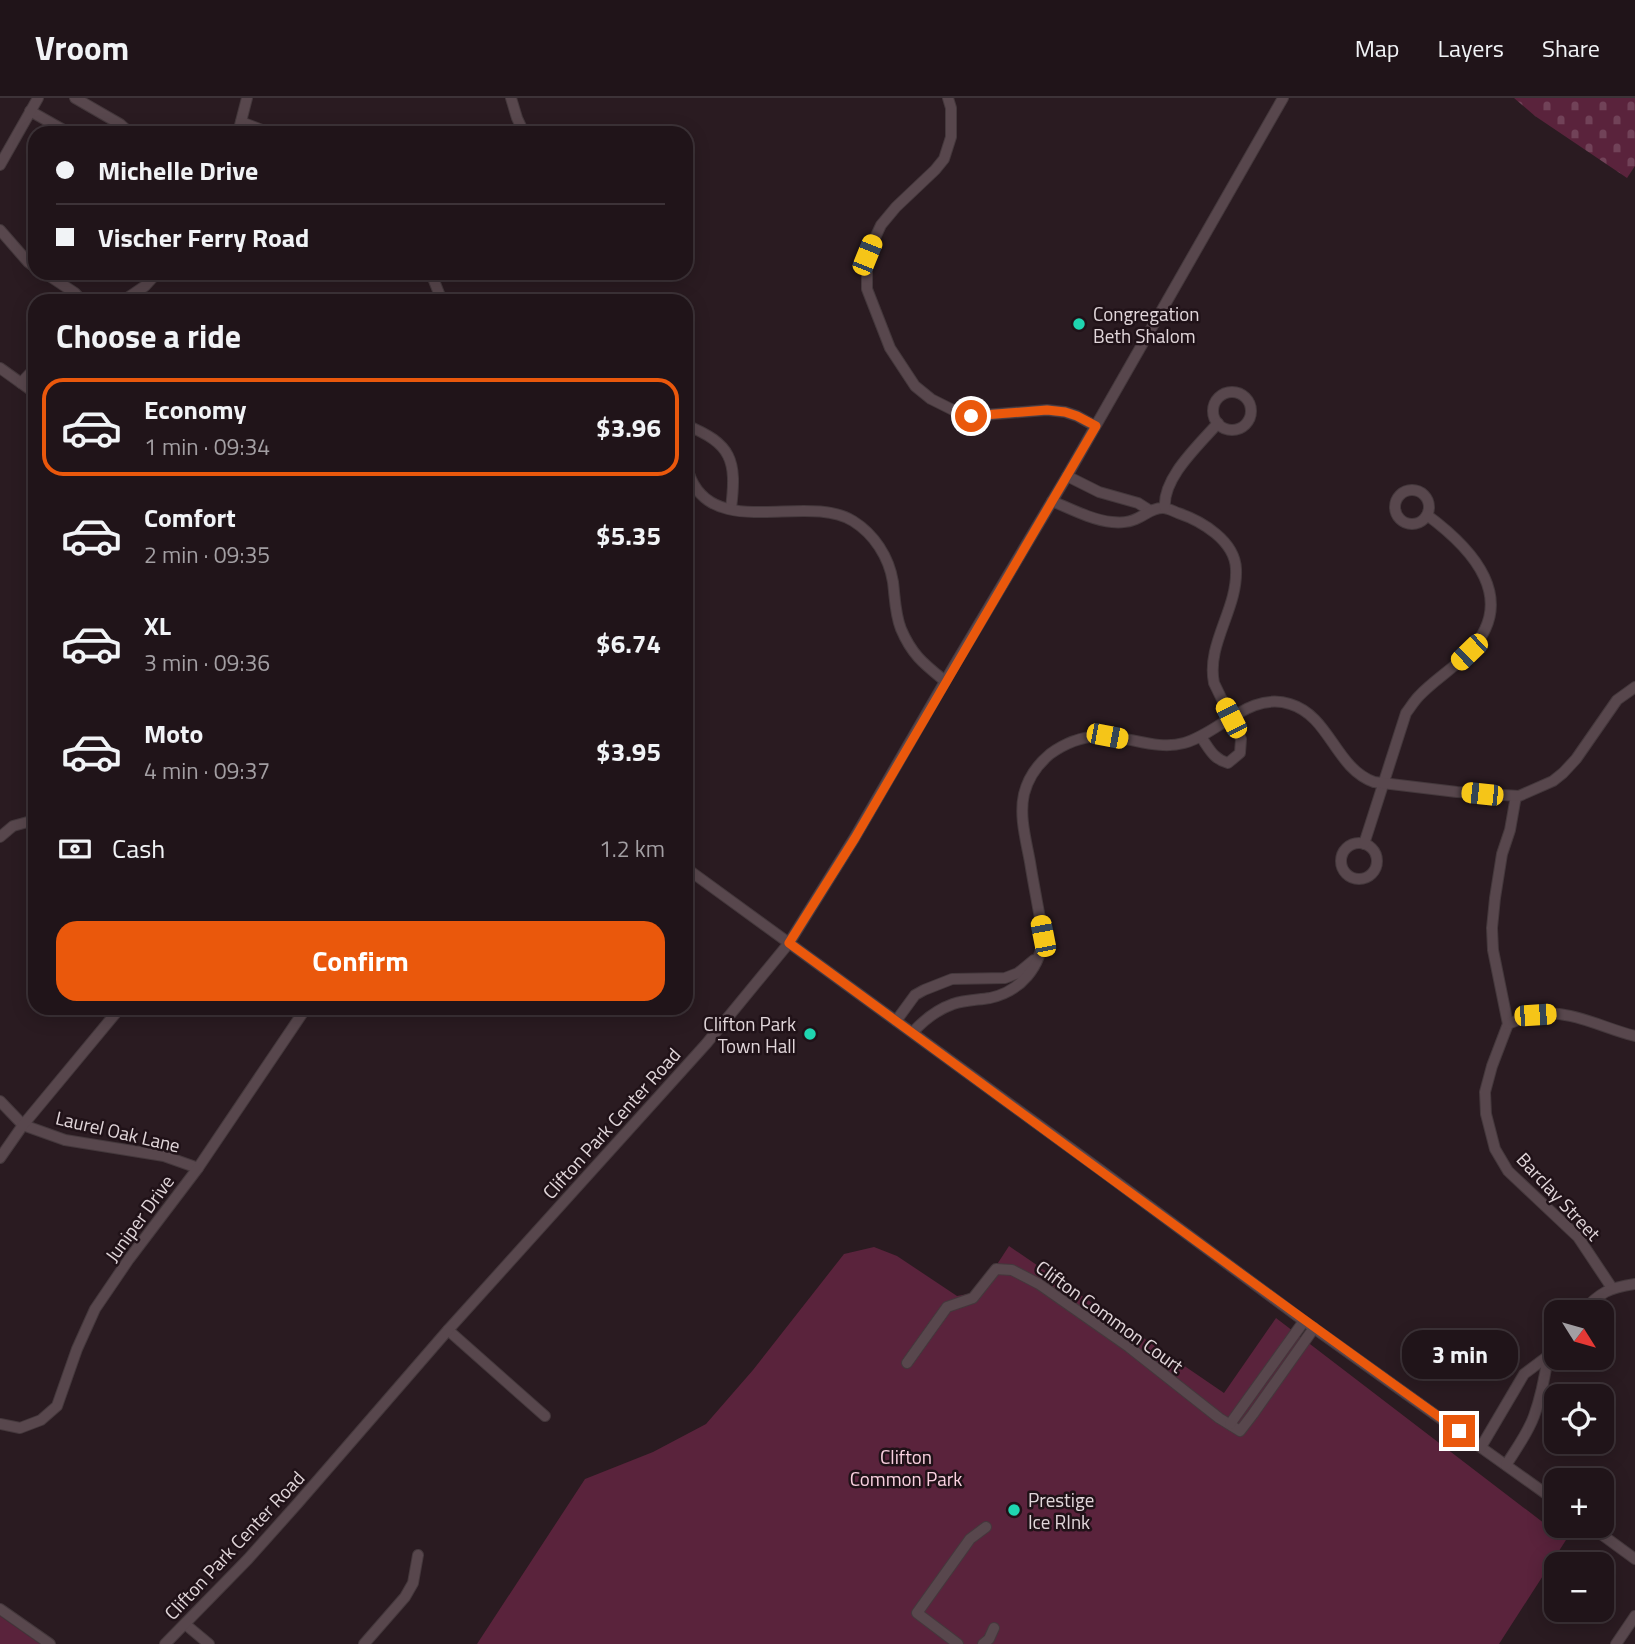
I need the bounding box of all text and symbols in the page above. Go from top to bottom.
text: Vroom [35,23,129,73]
text: Map [1355,30,1400,66]
text: Layers [1438,30,1504,66]
text: Share [1542,30,1600,66]
text: Michelle Drive [98,151,258,190]
text: Vischer Ferry Road [98,218,309,257]
car [850,232,885,278]
place label: Congregation Beth Shalom [1093,299,1199,350]
text: Choose a ride [56,312,241,360]
marker: Congregation Beth Shalom [1071,316,1087,332]
text: Economy [144,390,246,429]
icon: car [60,396,123,459]
route start [955,400,987,432]
text: $3.96 [596,408,661,447]
text: 1 min · 09:34 [144,429,270,464]
text: Comfort [144,498,236,537]
icon: car [60,504,123,567]
text: $5.35 [596,516,661,555]
text: 2 min · 09:35 [144,537,270,572]
text: XL [144,606,171,645]
icon: car [60,612,123,675]
text: $6.74 [596,624,661,663]
car [1447,630,1492,674]
text: 3 min · 09:36 [144,645,270,680]
car [1213,695,1250,741]
text: Moto [144,714,203,753]
icon: car [60,720,123,783]
car [1085,722,1130,750]
text: $3.95 [596,732,661,771]
text: 4 min · 09:37 [144,753,270,788]
car [1461,781,1504,807]
text: Cash [112,829,165,868]
icon: cash [56,830,94,868]
text: 1.2 km [599,831,665,866]
car [1029,913,1058,959]
button: Confirm [56,921,665,1001]
car [1514,1003,1557,1027]
place label: Clifton Park Town Hall [703,1009,796,1060]
marker: Clifton Park Town Hall [802,1026,818,1042]
street label: Clifton Park Center Road [535,1041,687,1205]
street label: Laurel Oak Lane [53,1103,183,1159]
street label: Barclay Street [1510,1145,1608,1247]
street label: Juniper Drive [97,1168,181,1268]
street label: Clifton Common Court [1030,1253,1190,1380]
north arrow [1544,1300,1614,1370]
map controls [1544,1300,1614,1622]
callout: 3 min [1401,1330,1517,1378]
text: 3 min [1432,1337,1488,1372]
button: locate [1544,1384,1614,1454]
route end [1443,1415,1475,1447]
park label: Clifton Common Park [850,1442,962,1493]
street label: Clifton Park Center Road [157,1464,311,1626]
button: + [1544,1468,1614,1538]
place label: Prestige Ice RInk [1028,1485,1094,1536]
marker: Prestige Ice RInk [1006,1502,1022,1518]
button: − [1544,1552,1614,1622]

